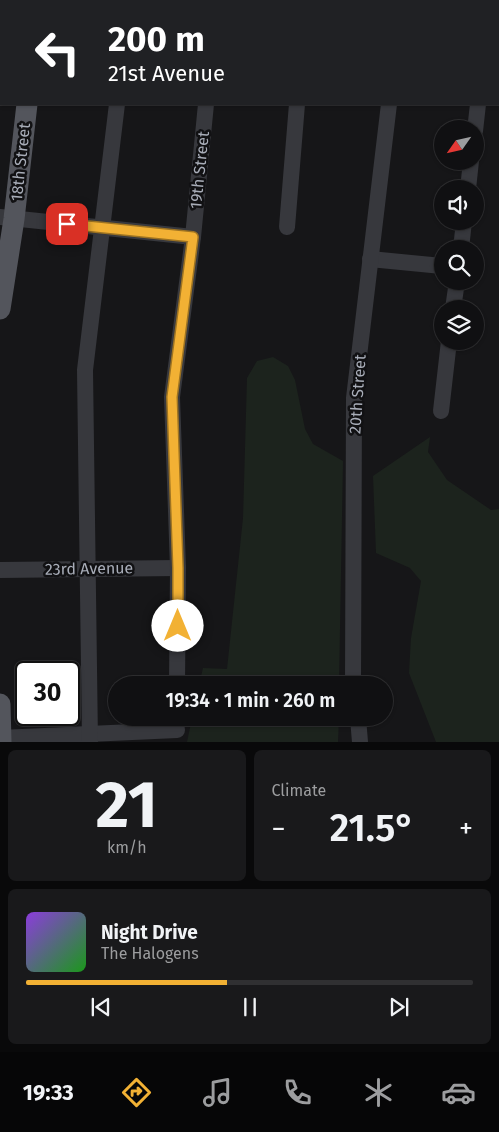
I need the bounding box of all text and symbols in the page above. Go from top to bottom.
text: 200 m [108,18,205,60]
icon: left [25,20,90,85]
text: 21st Avenue [108,60,225,87]
north arrow [434,120,484,170]
map controls [434,120,484,350]
street label: 18th Street [7,122,34,202]
street label: 19th Street [186,130,213,210]
button: sound [434,180,484,230]
pin [46,203,88,245]
icon: arrive [53,210,81,238]
button: search [434,240,484,290]
button: layers [434,300,484,350]
street label: 20th Street [345,353,370,434]
street label: 23rd Avenue [45,558,133,579]
position arrow [151,599,203,651]
speed limit sign: 30 [15,661,80,726]
text: 19:34 · 1 min · 260 m [166,689,335,712]
text: 21 [96,766,158,844]
text: Climate [272,781,326,800]
text: 21.5° [330,805,415,851]
text: − [272,812,286,845]
text: + [459,812,473,845]
text: km/h [107,838,147,857]
text: Night Drive [101,921,198,944]
text: The Halogens [101,944,199,963]
icon: previous [87,993,115,1021]
icon: pause [236,993,264,1021]
icon: next [385,993,413,1021]
icon: directions [119,1075,154,1110]
icon: music [200,1075,235,1110]
icon: phone [280,1075,315,1110]
icon: climate [361,1075,396,1110]
icon: car [441,1075,476,1110]
text: 19:33 [23,1079,74,1106]

